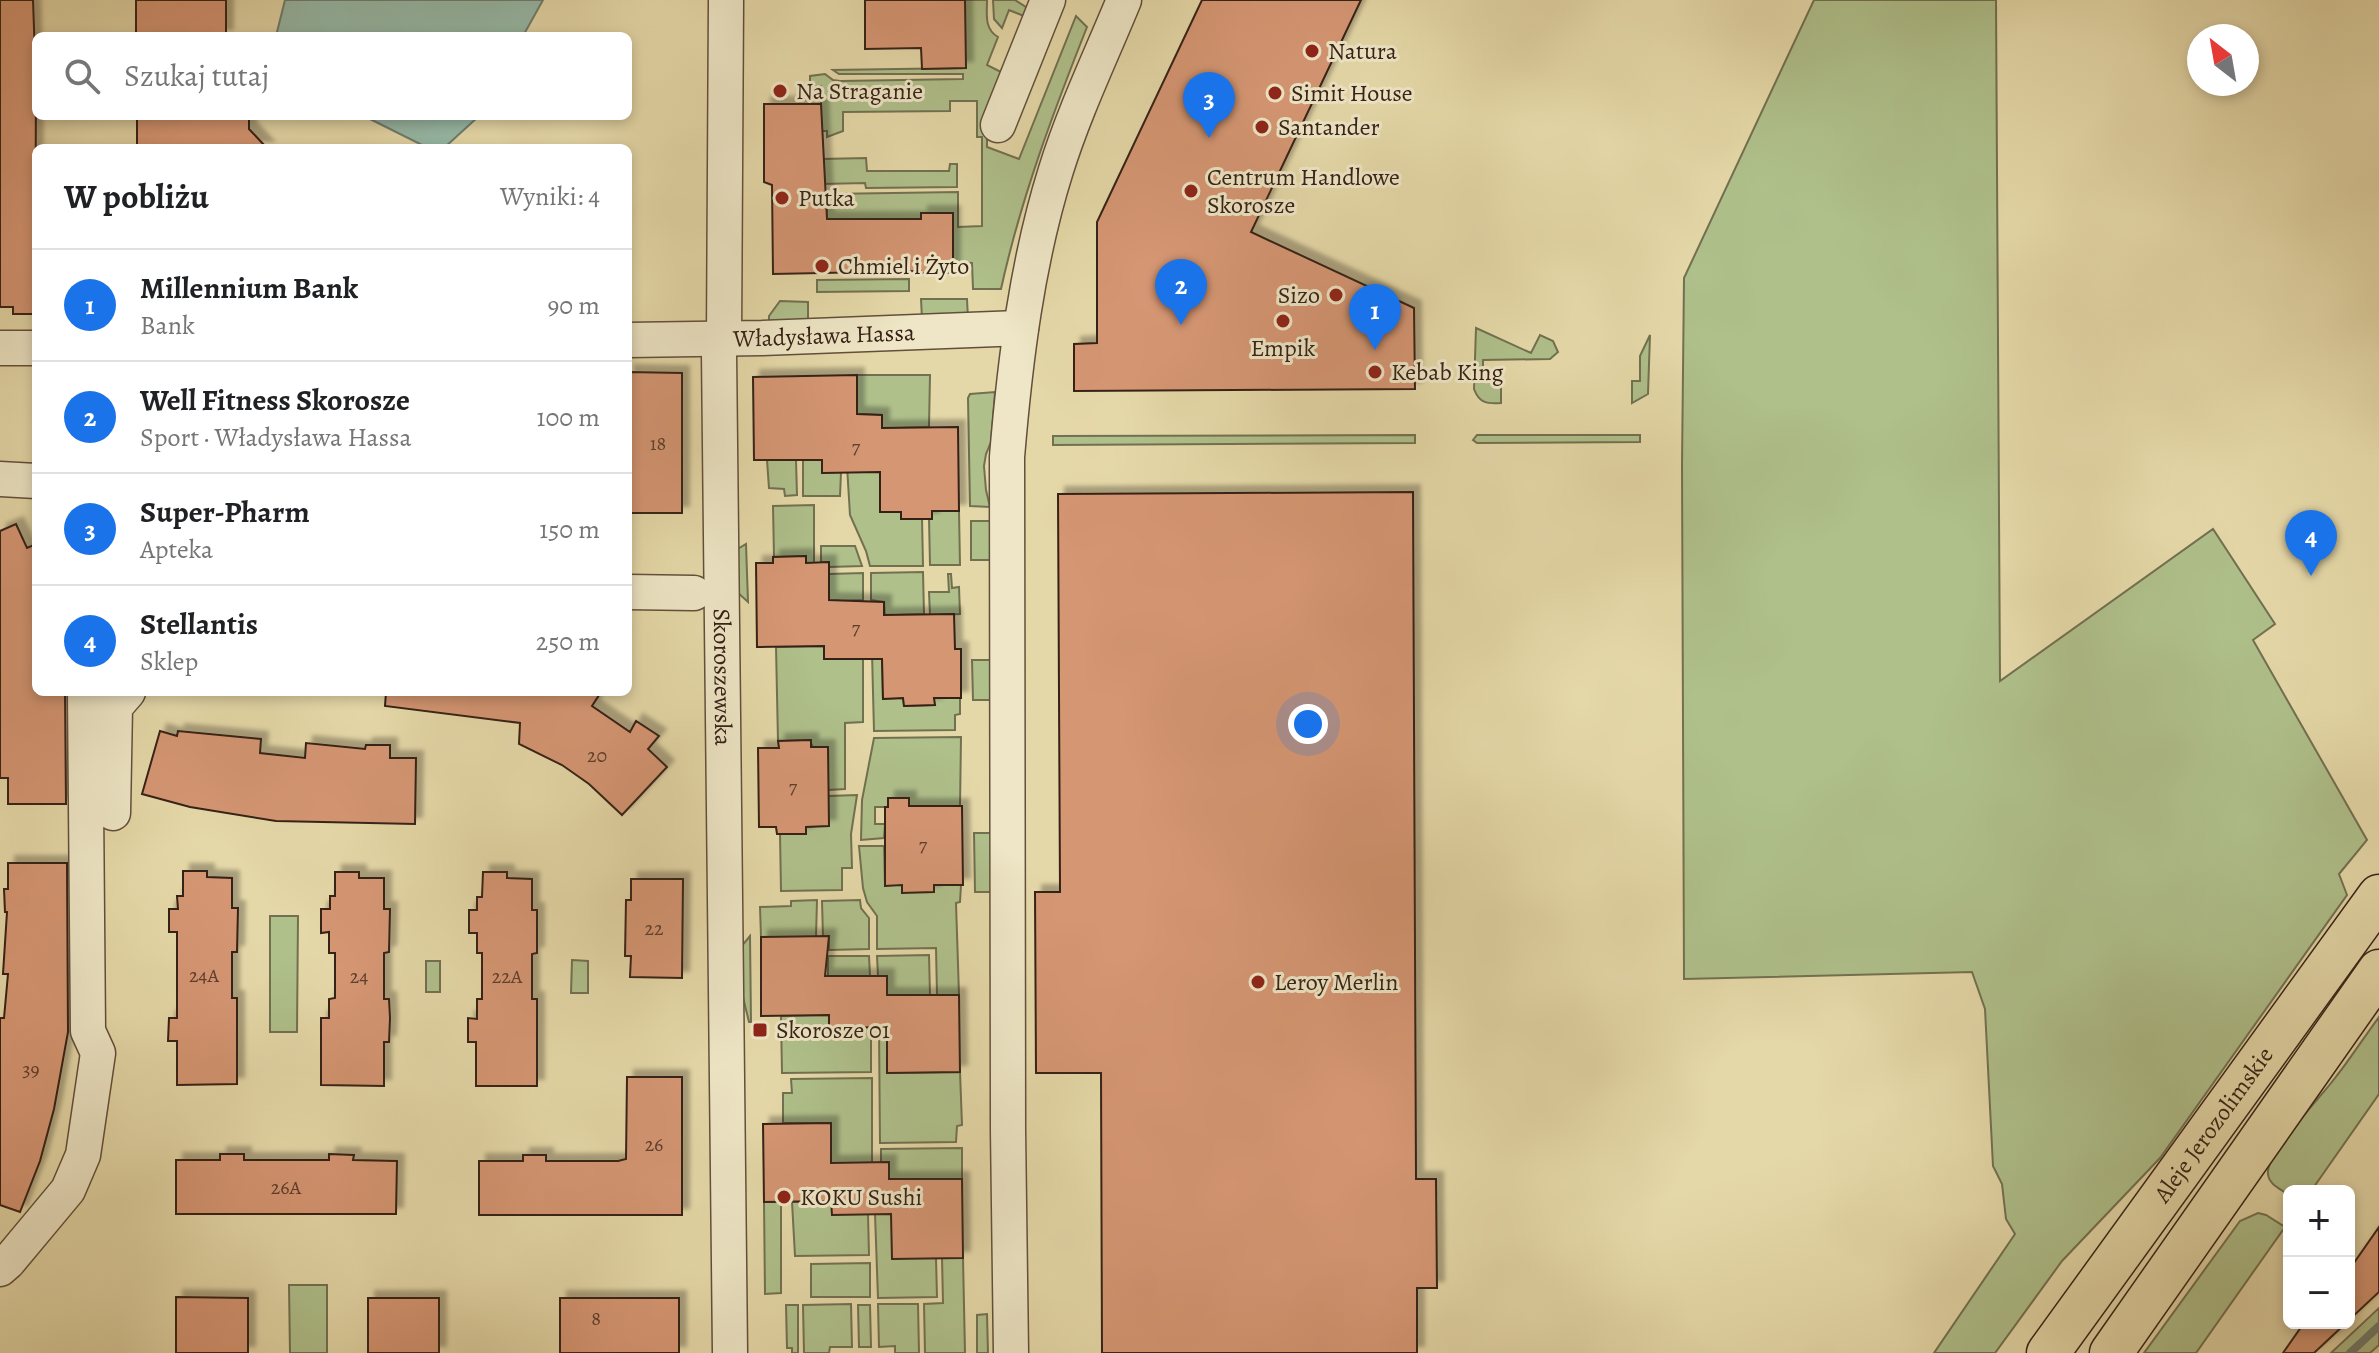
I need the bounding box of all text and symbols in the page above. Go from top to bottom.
north arrow [2187,24,2259,96]
search box [32,32,632,120]
place label: Natura [1328,35,1398,67]
marker: Natura [1303,42,1321,60]
icon: search [60,54,104,98]
text: Szukaj tutaj [124,56,269,96]
pin: 3 [1183,72,1235,138]
place label: Na Straganie [796,75,923,107]
place label: Simit House [1291,77,1413,109]
marker: Na Straganie [771,82,789,100]
marker: Simit House [1266,84,1284,102]
place label: Santander [1278,111,1380,143]
marker: Santander [1253,118,1271,136]
place label: Centrum Handlowe Skorosze [1207,161,1400,221]
text: W pobliżu [64,173,209,220]
text: Wyniki: 4 [500,179,600,214]
place label: Putka [798,182,856,214]
marker: Centrum Handlowe Skorosze [1182,182,1200,200]
marker: Putka [773,189,791,207]
place label: Chmiel i Żyto [838,250,969,282]
marker: Chmiel i Żyto [813,257,831,275]
pin: 2 [1155,259,1207,325]
text: Millennium Bank [140,268,358,308]
place label: Sizo [1278,279,1320,311]
pin: 1 [1349,284,1401,350]
marker: Sizo [1327,286,1345,304]
text: 1 [85,288,95,323]
text: 90 m [548,288,600,323]
text: Bank [140,308,195,343]
marker: Empik [1274,312,1292,330]
street label: Władysława Hassa [732,316,916,354]
place label: Empik [1251,332,1315,364]
place label: Kebab King [1391,356,1503,388]
marker: Kebab King [1366,363,1384,381]
text: Well Fitness Skorosze [140,380,410,420]
text: 2 [84,400,96,435]
text: 100 m [537,400,600,435]
text: Sport · Władysława Hassa [140,420,412,455]
house number: 18 [650,430,666,457]
house number: 7 [852,433,861,460]
text: Super-Pharm [140,492,310,532]
pin: 4 [2285,510,2337,576]
text: 3 [84,512,96,547]
text: 150 m [539,512,600,547]
text: Apteka [140,532,213,567]
text: Stellantis [140,604,258,644]
street label: Skoroszewska [706,608,739,747]
house number: 7 [852,614,861,641]
text: 4 [84,624,96,659]
text: 250 m [536,624,600,659]
text: Sklep [140,644,198,679]
your location [1288,704,1328,744]
house number: 20 [587,742,607,769]
house number: 7 [789,773,798,800]
house number: 7 [919,831,928,858]
house number: 22 [645,915,664,942]
house number: 24A [189,962,219,989]
house number: 24 [350,963,368,990]
house number: 22A [492,963,523,990]
place label: Leroy Merlin [1274,966,1398,998]
marker: Leroy Merlin [1249,973,1267,991]
place label: Skorosze 01 [776,1014,890,1046]
marker: Skorosze 01 [751,1021,769,1039]
street label: Aleje Jerozolimskie [2146,1040,2281,1210]
house number: 39 [22,1056,40,1083]
house number: 26 [645,1131,663,1158]
house number: 26A [271,1174,302,1201]
place label: KOKU Sushi [800,1181,922,1213]
map controls [2283,1185,2355,1329]
button: + [2283,1185,2355,1257]
marker: KOKU Sushi [775,1188,793,1206]
button: − [2283,1257,2355,1329]
house number: 8 [591,1305,601,1332]

